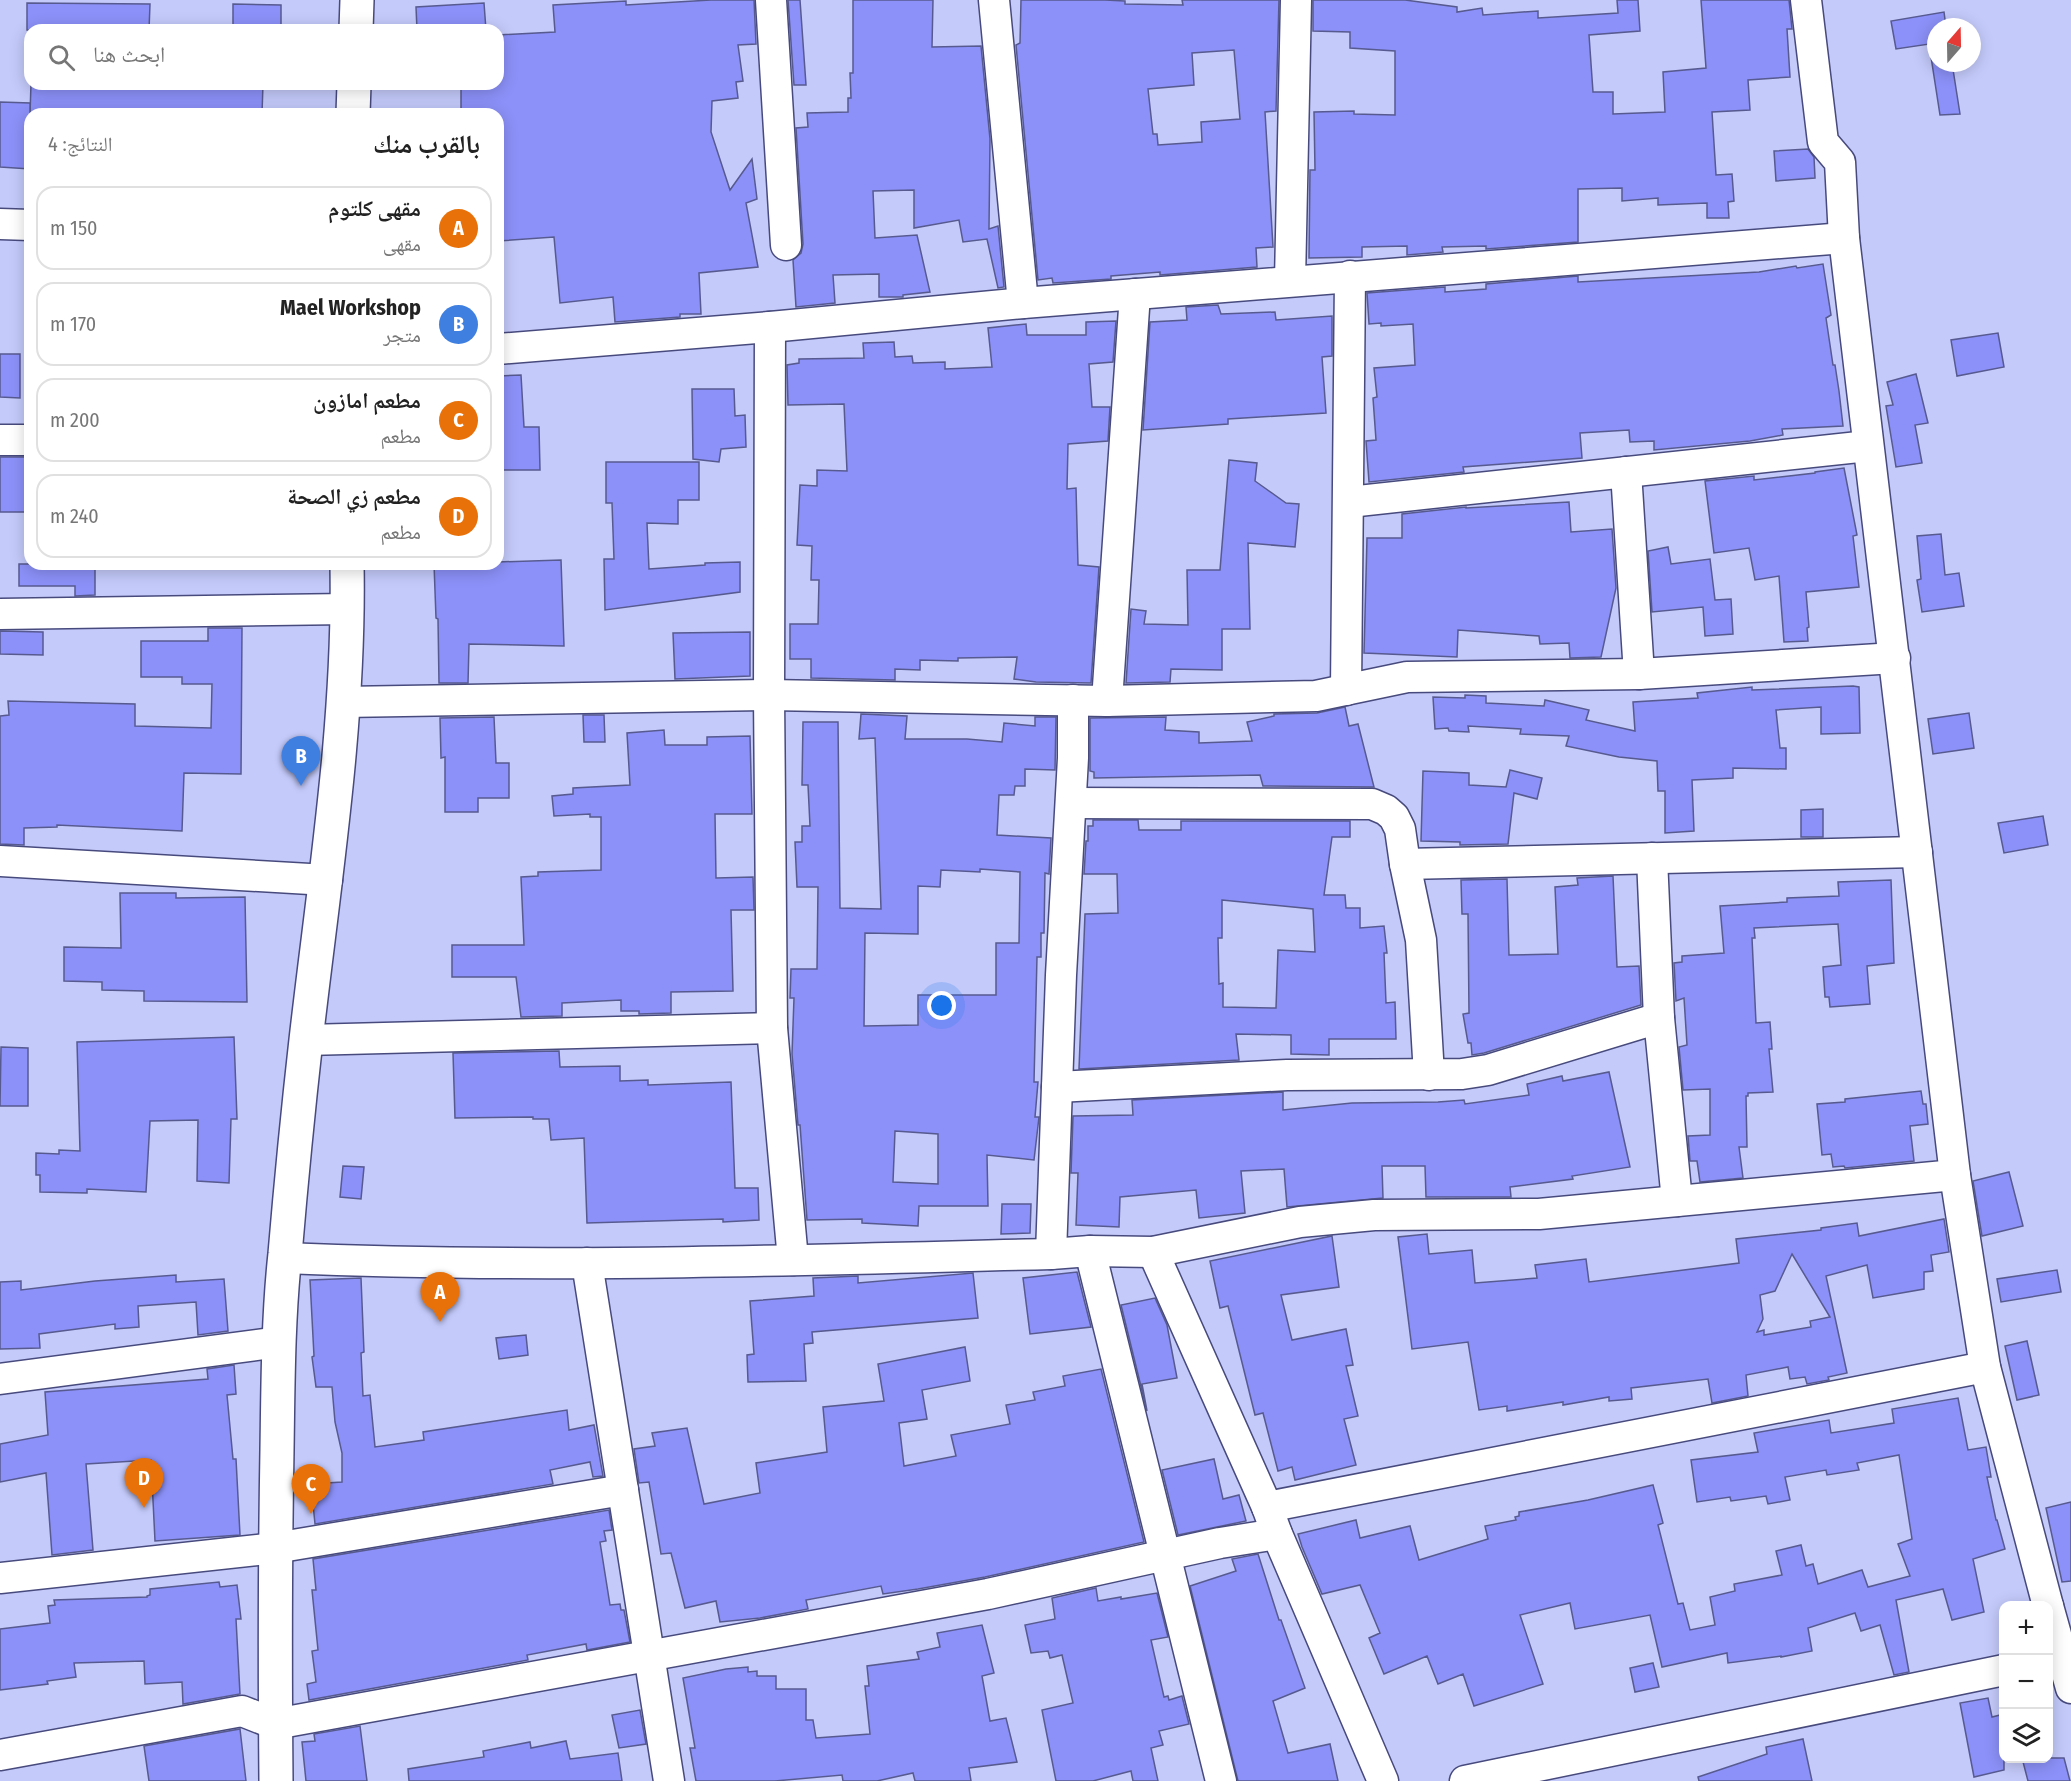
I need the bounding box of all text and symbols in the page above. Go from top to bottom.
north arrow [1927,18,1981,72]
search box [24,24,504,90]
icon: search [45,41,78,74]
text: ابحث هنا [93,41,165,68]
text: بالقرب منك [373,129,480,160]
text: النتائج: 4 [48,132,113,156]
text: مقهى كلتوم [328,195,421,222]
text: 150 m [50,216,98,240]
text: A [453,216,464,240]
text: مقهى [383,232,421,256]
text: Mael Workshop [280,294,421,321]
text: 170 m [50,312,96,336]
text: B [453,312,464,336]
text: متجر [383,323,421,347]
text: مطعم امازون [313,387,421,414]
text: 200 m [50,408,100,432]
text: C [453,408,464,432]
text: مطعم [380,424,421,448]
text: مطعم زي الصحة [287,483,421,510]
text: 240 m [50,504,99,528]
text: D [453,504,464,528]
text: مطعم [380,520,421,544]
pin: B [282,736,320,786]
your location [927,991,956,1020]
pin: A [420,1272,460,1322]
pin: D [124,1458,164,1508]
pin: C [292,1464,330,1514]
map controls [1999,1601,2053,1763]
button: + [1999,1601,2053,1655]
button: − [1999,1655,2053,1709]
button: layers [1999,1709,2053,1763]

